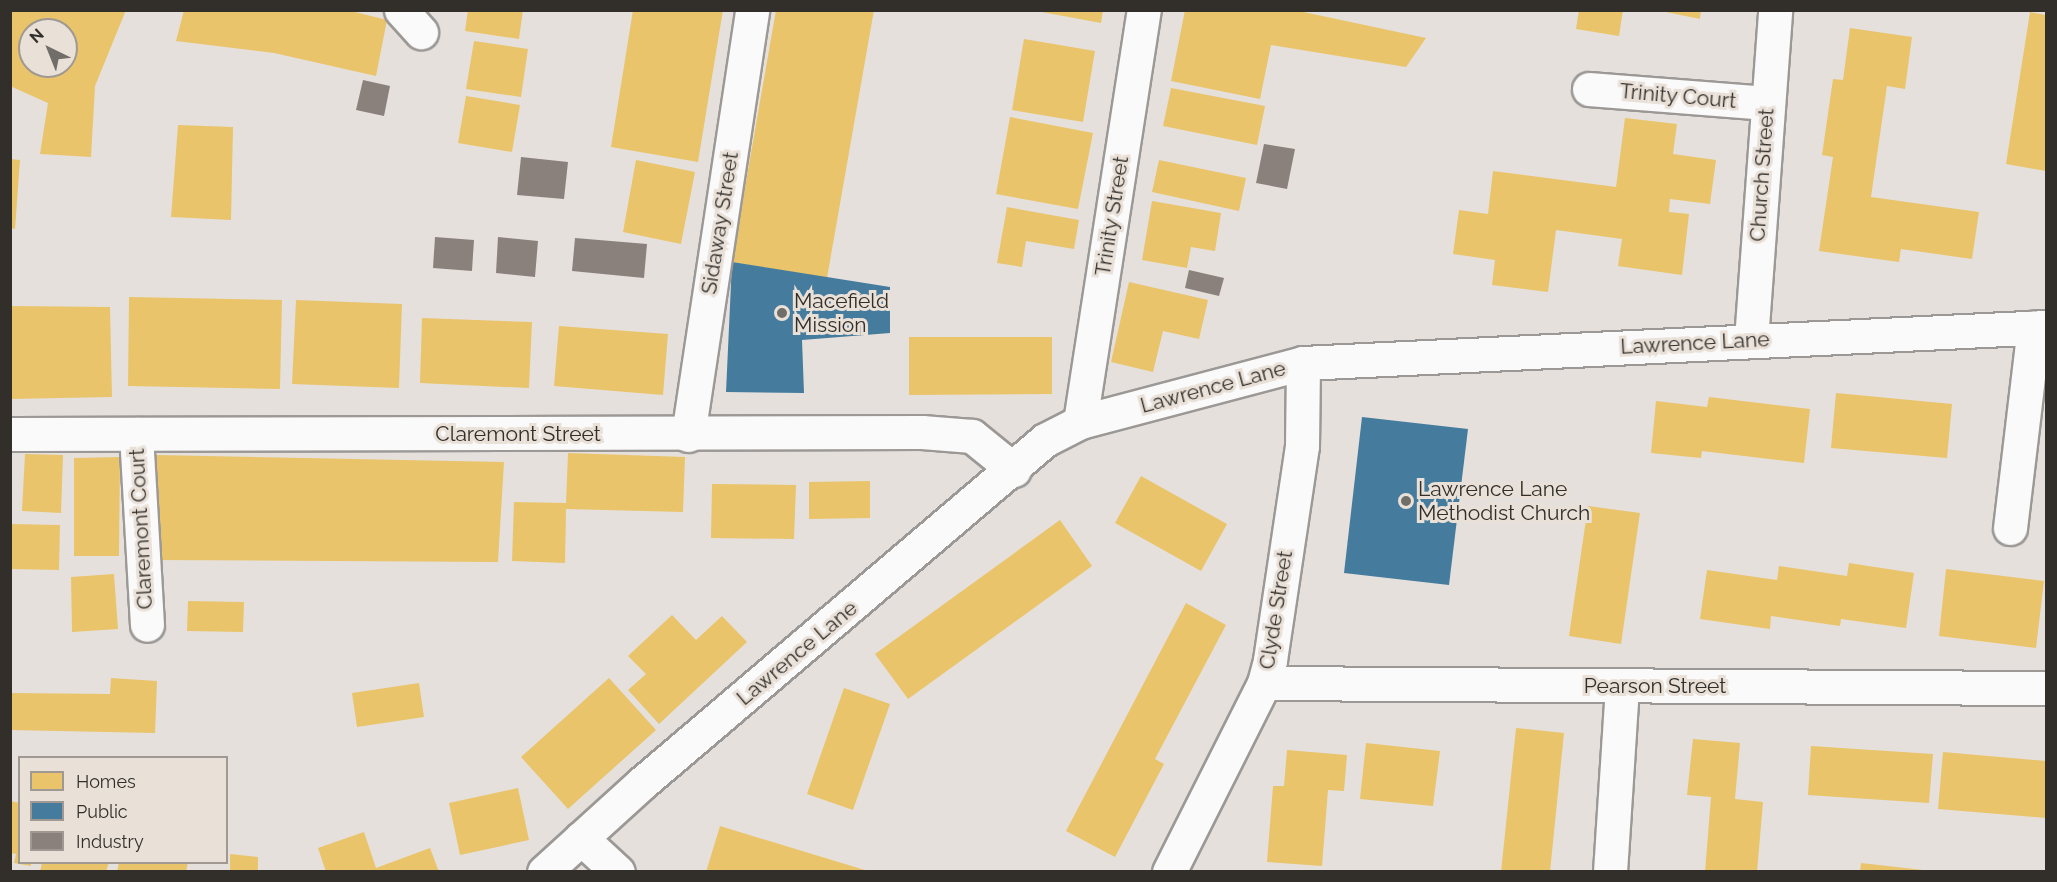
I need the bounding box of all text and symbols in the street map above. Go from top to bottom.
north arrow [18,18,78,78]
text: N [26,25,48,47]
street label: Trinity Court [1618,78,1738,114]
street label: Church Street [1745,108,1779,242]
street label: Sidaway Street [696,150,744,296]
street label: Trinity Street [1090,154,1134,278]
place label: Macefield Mission [794,288,889,338]
marker: Macefield Mission [775,306,789,320]
street label: Lawrence Lane [1620,327,1770,359]
street label: Lawrence Lane [1138,355,1288,419]
street label: Claremont Street [435,421,601,447]
street label: Claremont Court [124,448,158,610]
place label: Lawrence Lane Methodist Church [1418,476,1590,526]
marker: Lawrence Lane Methodist Church [1399,494,1413,508]
street label: Clyde Street [1254,549,1298,671]
street label: Lawrence Lane [732,595,862,711]
street label: Pearson Street [1584,673,1726,699]
legend [18,756,228,864]
text: Homes [76,771,136,792]
text: Public [76,801,128,822]
text: Industry [76,831,144,852]

